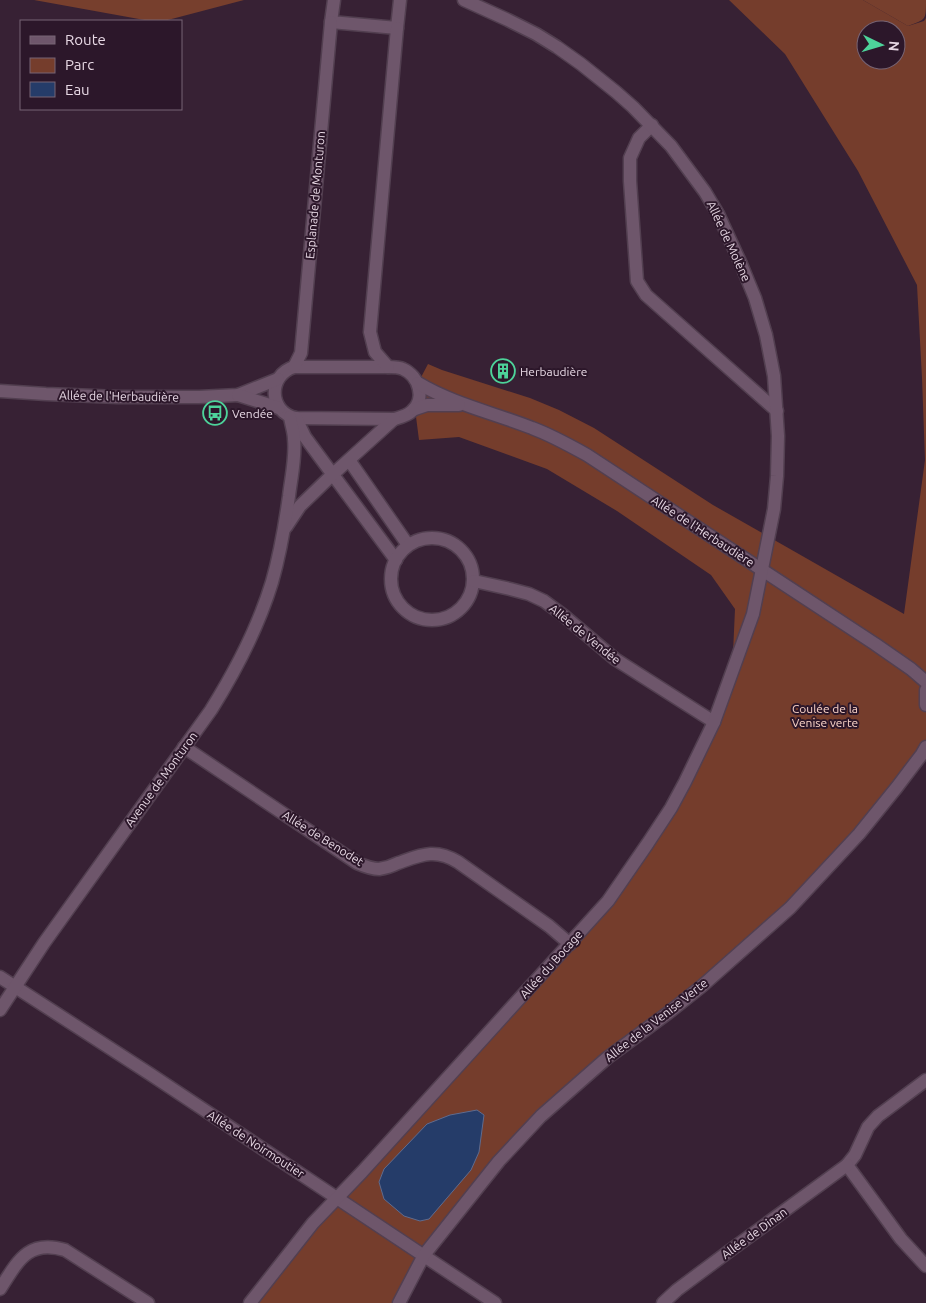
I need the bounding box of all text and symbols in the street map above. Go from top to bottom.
legend [20,20,182,110]
north arrow [856,20,906,70]
text: Route [65,31,106,48]
text: N [886,40,902,52]
text: Parc [65,56,94,73]
text: Eau [65,81,90,98]
street label: Esplanade de Monturon [303,130,327,260]
street label: Allée de Molène [705,199,753,283]
building icon: Herbaudière [490,358,516,384]
place label: Herbaudière [520,365,587,378]
street label: Allée de l'Herbaudière [59,388,179,404]
bus stop icon: Vendée [202,400,228,426]
place label: Vendée [232,407,273,420]
street label: Allée de l'Herbaudière [649,493,757,569]
street label: Allée de Vendée [547,601,623,667]
park label: Coulée de la Venise verte [792,702,858,729]
street label: Avenue de Monturon [122,729,200,829]
street label: Allée de Benodet [280,808,366,868]
street label: Allée du Bocage [517,927,585,1001]
street label: Allée de la Venise Verte [602,976,710,1064]
street label: Allée de Noirmoutier [205,1108,307,1180]
street label: Allée de Dinan [719,1205,789,1261]

